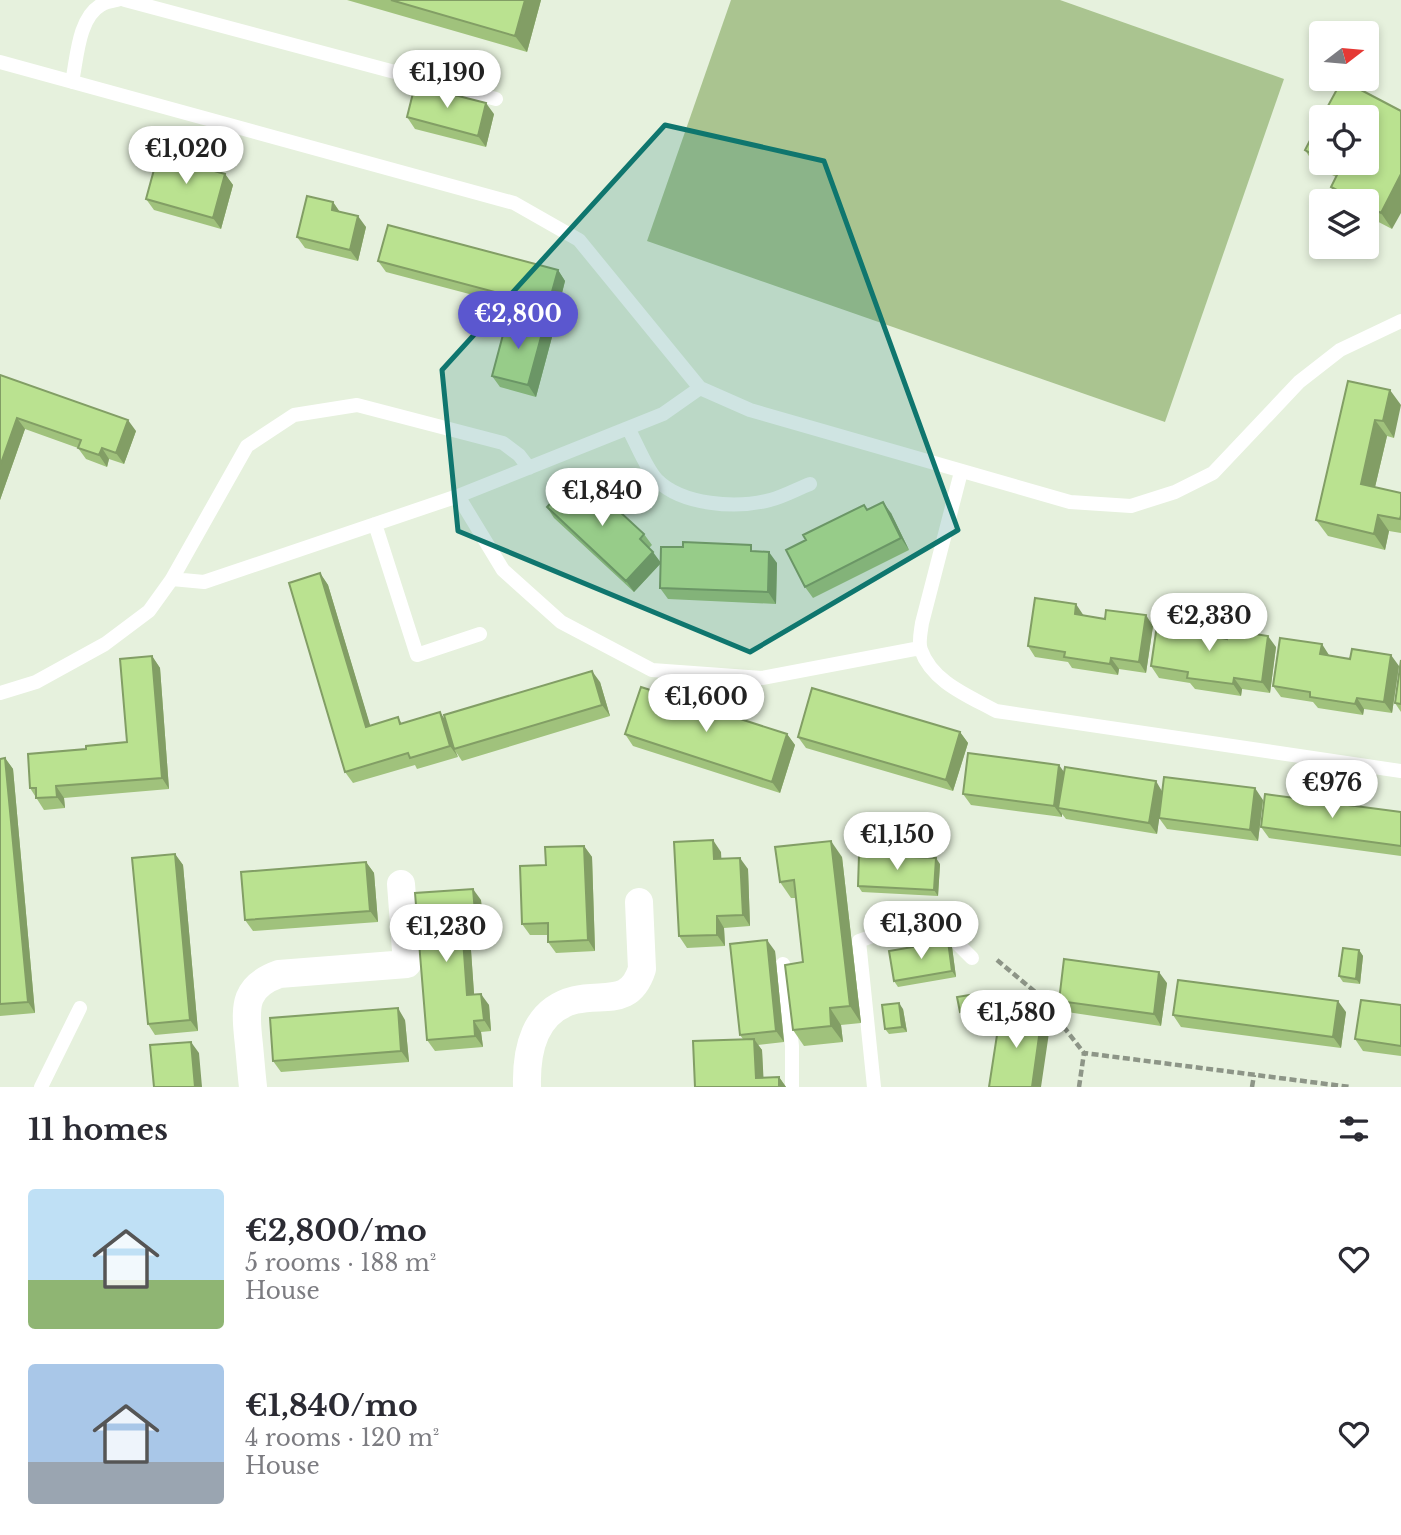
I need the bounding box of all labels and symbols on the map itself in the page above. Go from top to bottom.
north arrow [1309,21,1379,91]
pin: €1,190 [390,50,504,110]
pin: €1,020 [129,127,243,186]
pin: €2,800 [461,292,575,351]
pin: €1,840 [545,468,659,528]
pin: €2,330 [1152,594,1266,653]
pin: €1,600 [649,674,763,734]
pin: €976 [1291,760,1373,820]
pin: €1,150 [840,812,954,872]
pin: €1,300 [864,902,978,961]
pin: €1,230 [389,904,503,964]
pin: €1,580 [959,990,1073,1050]

